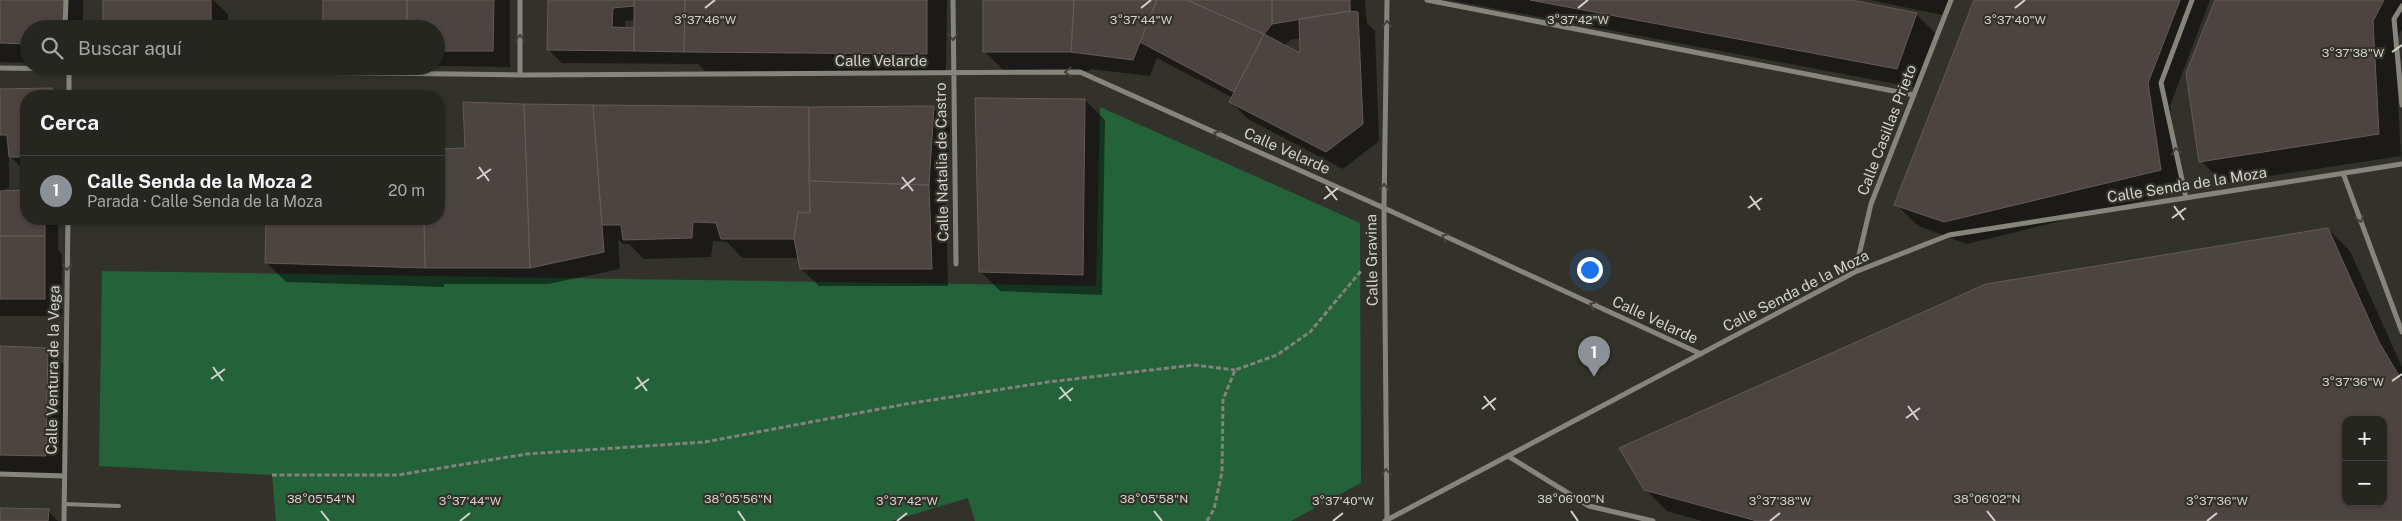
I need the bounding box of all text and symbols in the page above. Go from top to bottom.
text: 3°37'46"W [674,13,737,27]
text: 3°37'44"W [1110,13,1173,27]
text: 3°37'42"W [1547,13,1609,27]
text: 3°37'40"W [1984,13,2047,27]
search box [20,20,445,75]
one-way arrow [1382,20,1392,28]
one-way arrow [515,33,525,41]
one-way arrow [948,33,959,41]
icon: search [38,34,66,62]
text: Buscar aquí [78,37,182,59]
text: 3°37'38"W [2322,46,2385,60]
street label: Calle Velarde [835,52,927,69]
street label: Calle Casillas Prieto [1854,62,1919,198]
one-way arrow [1064,67,1072,77]
street label: Calle Natalia de Castro [932,82,951,242]
text: Cerca [40,110,99,135]
street label: Calle Velarde [1241,124,1333,177]
one-way arrow [1213,129,1222,140]
one-way arrow [2171,146,2182,155]
street label: Calle Senda de la Moza [2106,163,2268,206]
text: Calle Senda de la Moza 2 [87,170,312,192]
text: 1 [53,181,59,200]
text: 20 m [388,181,425,200]
one-way arrow [1379,182,1389,190]
text: Parada · Calle Senda de la Moza [87,192,323,211]
street label: Calle Gravina [1362,214,1381,306]
one-way arrow [2354,214,2364,223]
one-way arrow [1441,232,1450,243]
street label: Calle Senda de la Moza [1720,246,1872,335]
your location [1577,257,1603,283]
one-way arrow [62,264,72,272]
street label: Calle Ventura de la Vega [43,285,62,455]
street label: Calle Velarde [1610,292,1701,347]
one-way arrow [1589,300,1598,311]
pin: 1 [1578,336,1610,377]
text: 3°37'36"W [2322,375,2385,389]
map controls [2342,416,2387,506]
button: + [2342,416,2387,461]
button: − [2342,461,2387,506]
one-way arrow [1381,467,1391,475]
text: 38°05'54"N [287,492,355,506]
text: 38°05'56"N [704,492,772,506]
text: 38°05'58"N [1120,492,1188,506]
text: 38°06'00"N [1537,492,1605,506]
text: 38°06'02"N [1953,492,2021,506]
text: 3°37'44"W [439,494,502,508]
text: 3°37'42"W [876,494,938,508]
text: 3°37'40"W [1312,494,1375,508]
text: 3°37'38"W [1749,494,1812,508]
text: 3°37'36"W [2186,494,2249,508]

